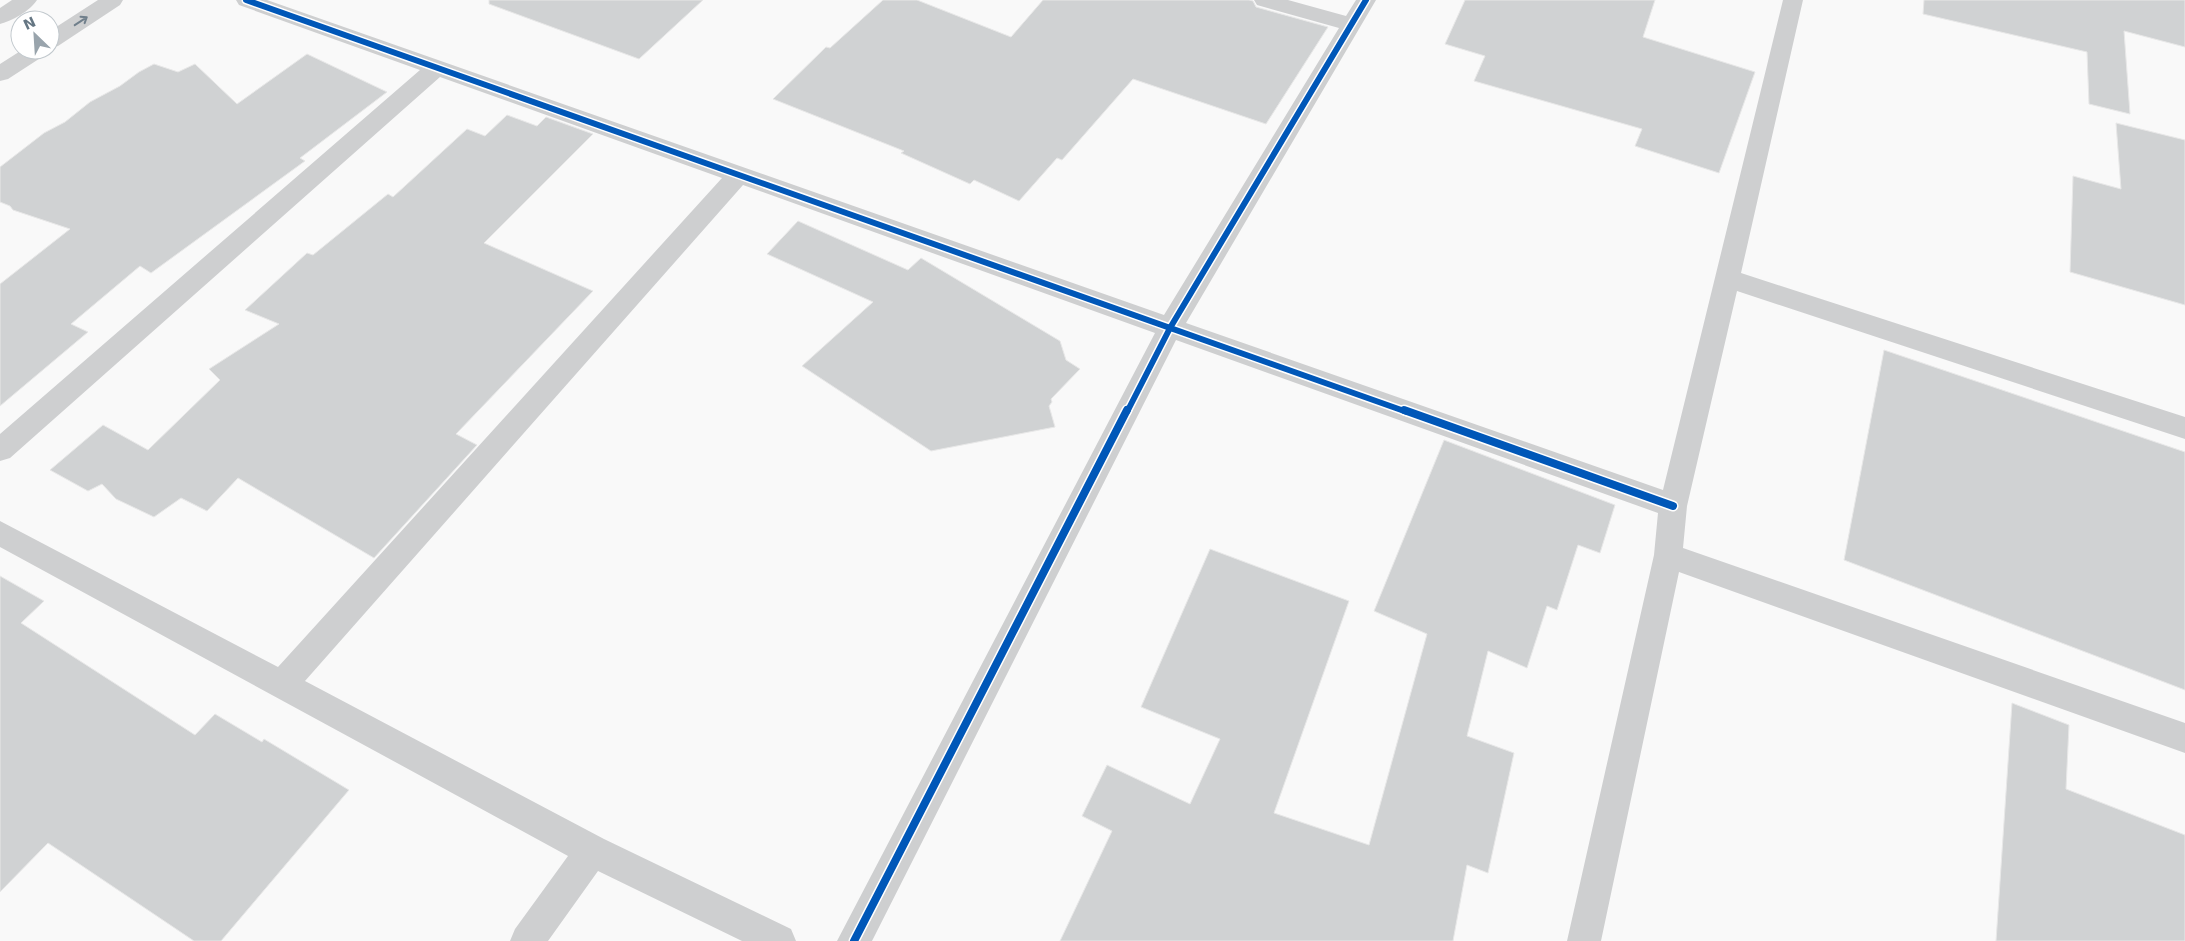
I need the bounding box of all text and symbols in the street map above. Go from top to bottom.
north arrow [10,10,60,60]
text: N [21,13,38,33]
one-way arrow [74,15,88,25]

